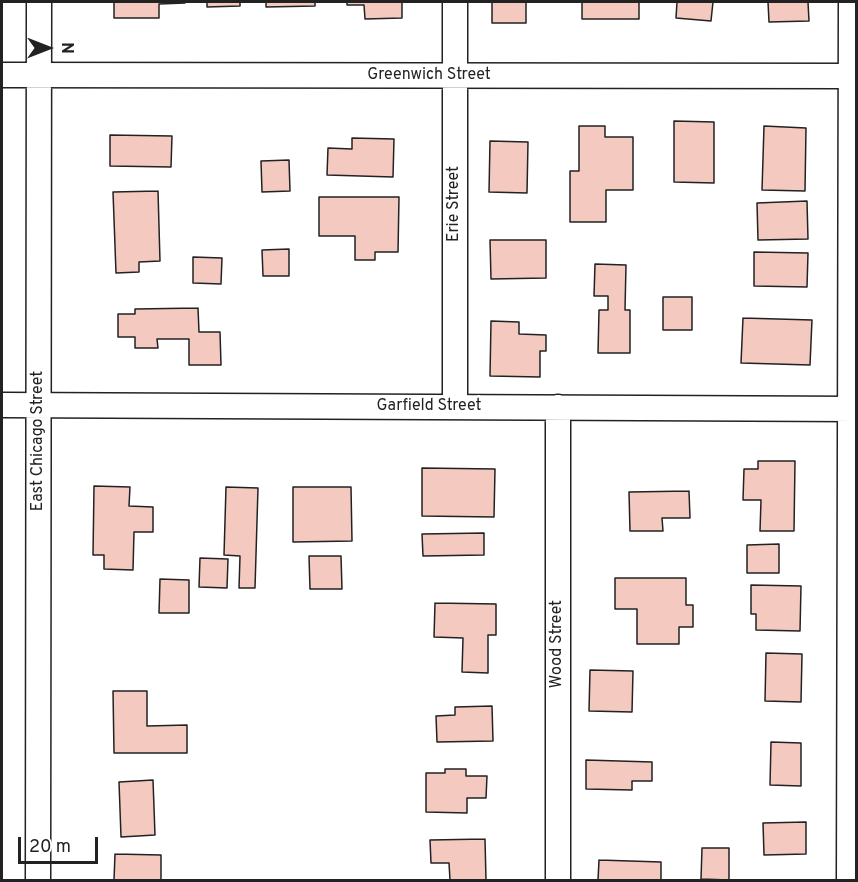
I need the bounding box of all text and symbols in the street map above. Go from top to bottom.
north arrow [18,18,78,78]
text: N [56,42,76,54]
street label: Greenwich Street [367,66,491,86]
street label: Erie Street [445,166,465,242]
street label: East Chicago Street [29,371,49,511]
street label: Garfield Street [377,397,481,417]
street label: Wood Street [548,600,568,688]
scale bar [21,825,100,863]
text: 20 m [29,836,71,859]

